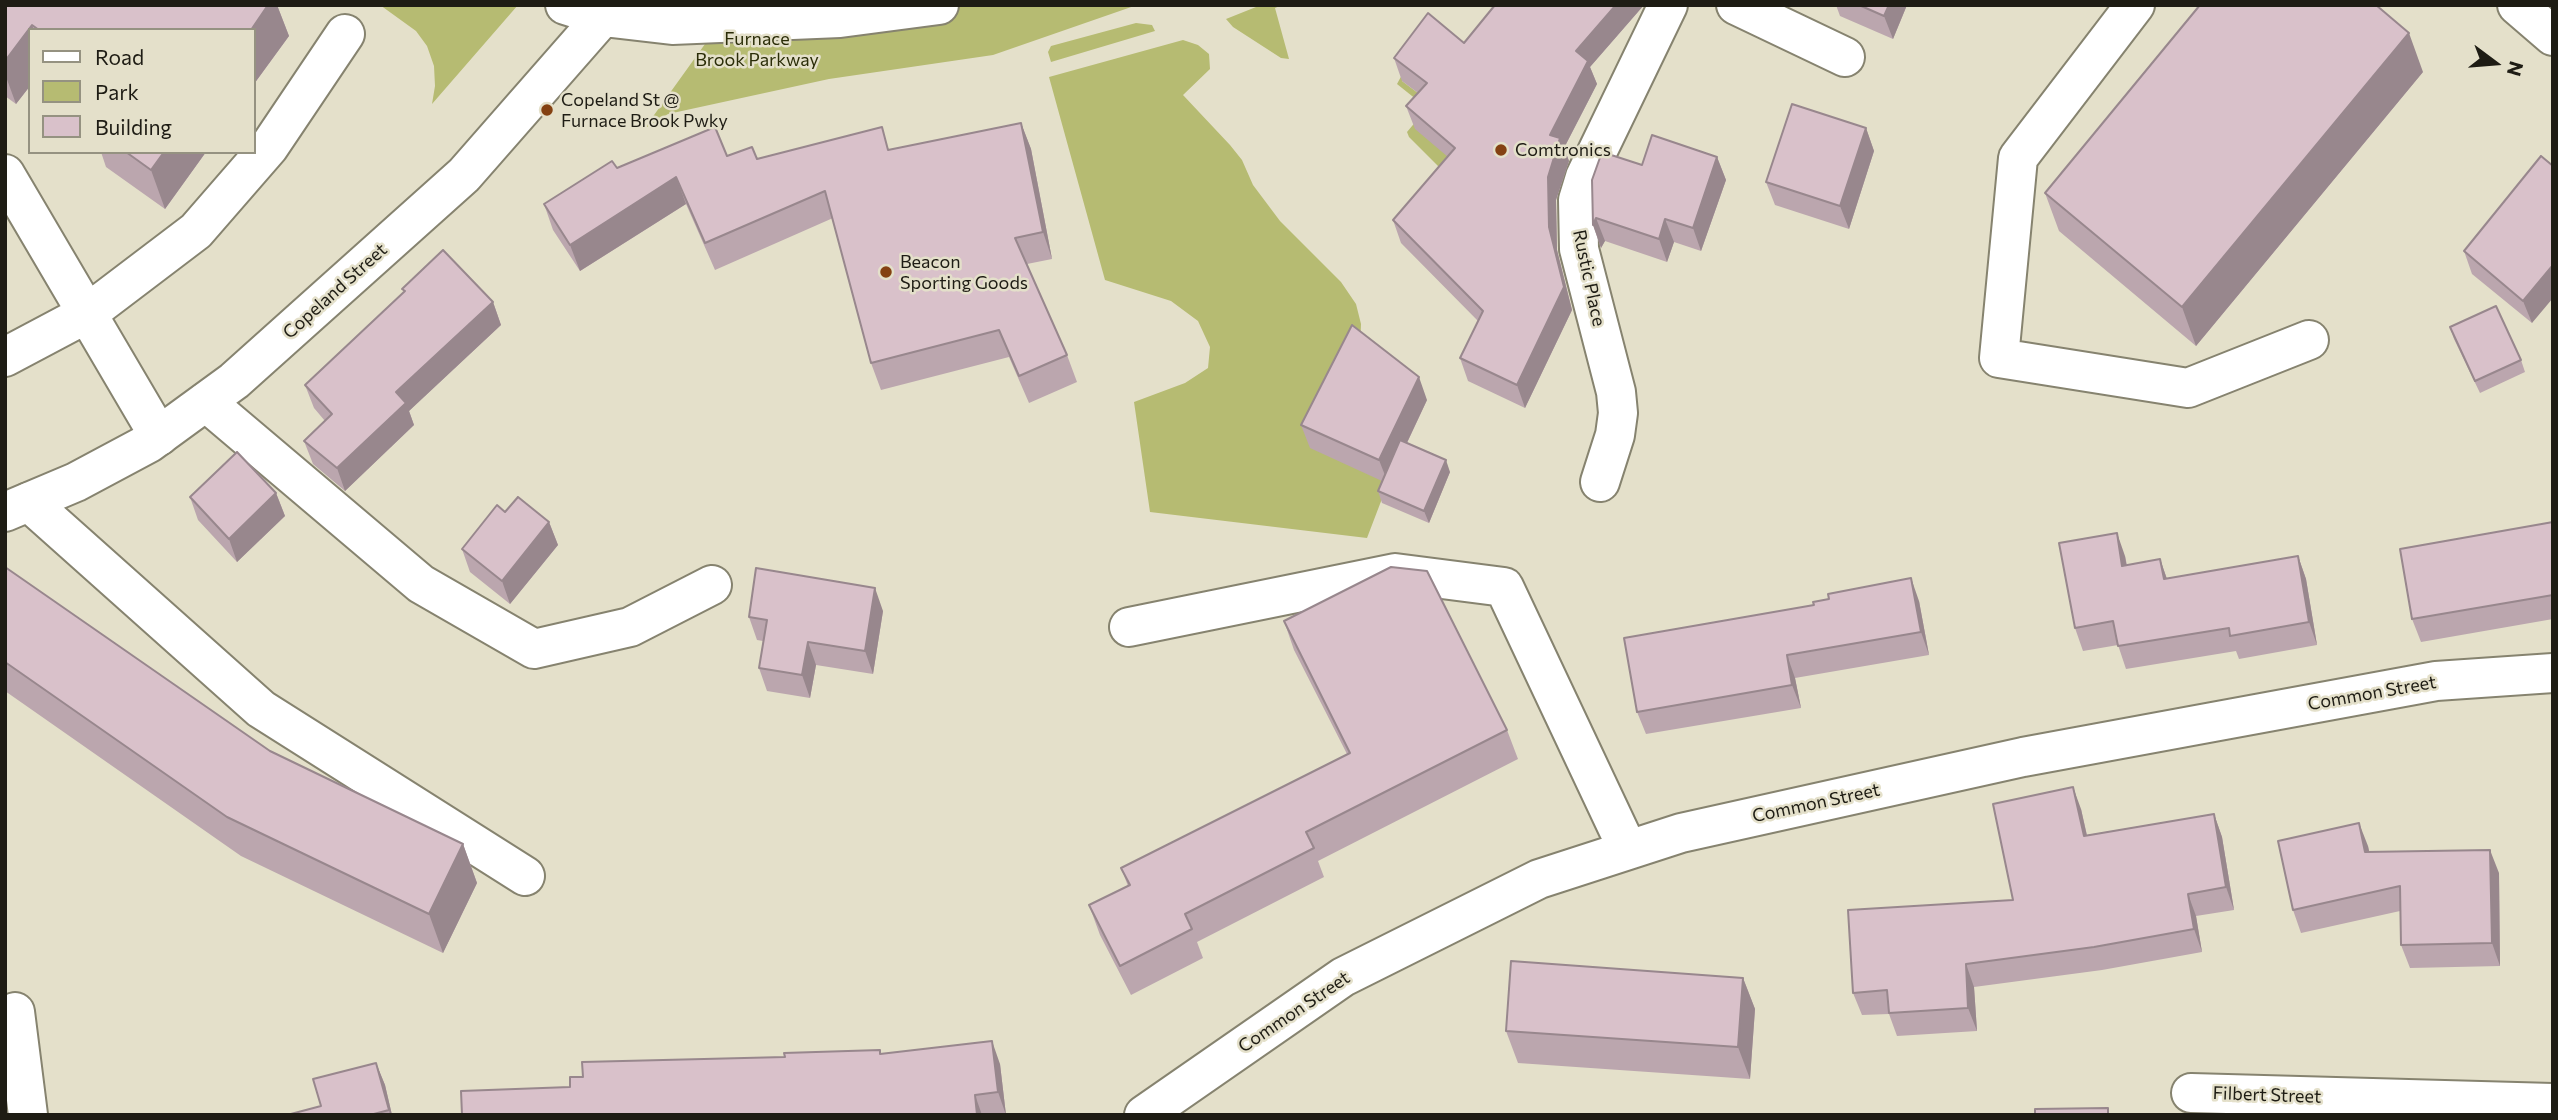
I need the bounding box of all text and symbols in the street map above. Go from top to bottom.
legend [28,28,256,154]
park label: Furnace Brook Parkway [695,28,819,70]
north arrow [2460,28,2530,98]
text: Road [95,44,144,69]
text: N [2503,59,2529,79]
text: Park [95,79,139,104]
place label: Copeland St @ Furnace Brook Pwky [561,89,728,132]
marker: Copeland St @ Furnace Brook Pwky [539,102,555,118]
text: Building [95,114,172,139]
place label: Comtronics [1515,139,1611,161]
marker: Comtronics [1493,142,1509,158]
street label: Rustic Place [1568,228,1610,328]
street label: Copeland Street [279,239,391,343]
place label: Beacon Sporting Goods [900,251,1028,294]
marker: Beacon Sporting Goods [878,264,894,280]
street label: Common Street [2306,671,2438,715]
street label: Common Street [1750,779,1882,827]
street label: Common Street [1234,967,1354,1057]
street label: Filbert Street [2212,1082,2322,1108]

